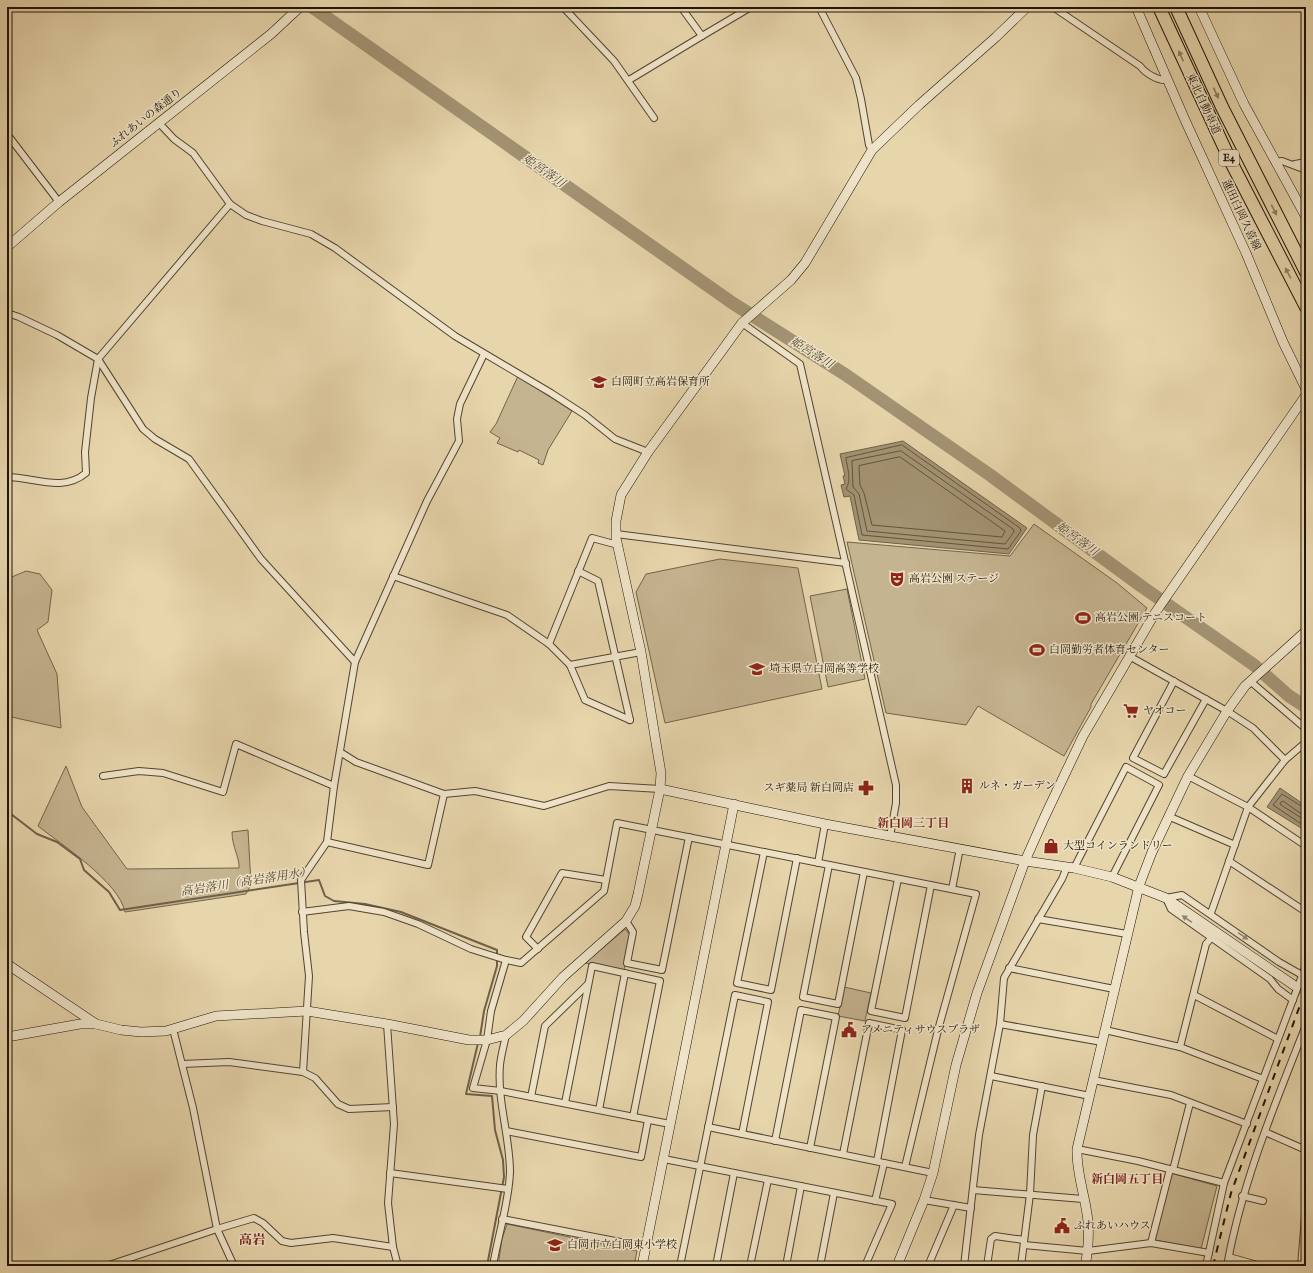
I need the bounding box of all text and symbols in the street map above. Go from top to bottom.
one-way arrow [1177,49,1183,61]
street label: 東北自動車道 [1183,71,1223,137]
street label: ふれあいの森通り [107,85,185,151]
one-way arrow [1213,88,1219,99]
road number: E4 [1219,150,1239,166]
water label: 姫宮落川 [520,151,570,192]
street label: 蓮田白岡久喜線 [1218,177,1264,253]
one-way arrow [1270,204,1277,216]
one-way arrow [1284,267,1291,278]
water label: 姫宮落川 [788,334,838,373]
school or university icon: 白岡町立高岩保育所 [590,373,608,391]
place label: 白岡町立高岩保育所 [611,375,710,389]
water label: 姫宮落川 [1053,519,1102,560]
theatre icon: 高岩公園 ステージ [888,570,906,588]
place label: 高岩公園 ステージ [909,572,999,586]
sports icon: 高岩公園 テニスコート [1074,609,1092,627]
place label: 高岩公園 テニスコート [1095,611,1207,625]
sports icon: 白岡勤労者体育センター [1028,641,1046,659]
place label: 白岡勤労者体育センター [1049,643,1170,657]
school or university icon: 埼玉県立白岡高等学校 [748,660,766,678]
place label: 埼玉県立白岡高等学校 [769,662,879,676]
supermarket icon: ヤオコー [1122,702,1140,720]
place label: ヤオコー [1143,704,1187,718]
building icon: ルネ・ガーデン [958,777,976,795]
pharmacy icon: スギ薬局 新白岡店 [857,779,875,797]
place label: ルネ・ガーデン [979,779,1055,793]
place label: スギ薬局 新白岡店 [764,781,854,795]
district label: 新白岡三丁目 [877,816,949,831]
shop icon: 大型コインランドリー [1042,837,1060,855]
place label: 大型コインランドリー [1063,839,1173,853]
water label: 高岩落川（高岩落用水） [180,864,312,900]
one-way arrow [1181,915,1192,923]
one-way arrow [1237,932,1248,940]
public building icon: アメニティサウスプラザ [840,1021,858,1039]
place label: アメニティサウスプラザ [861,1023,980,1037]
district label: 新白岡五丁目 [1091,1172,1163,1187]
public building icon: ふれあいハウス [1053,1217,1071,1235]
place label: ふれあいハウス [1074,1219,1151,1233]
district label: 高岩 [239,1232,266,1249]
school or university icon: 白岡市立白岡東小学校 [546,1236,564,1254]
place label: 白岡市立白岡東小学校 [567,1238,677,1252]

